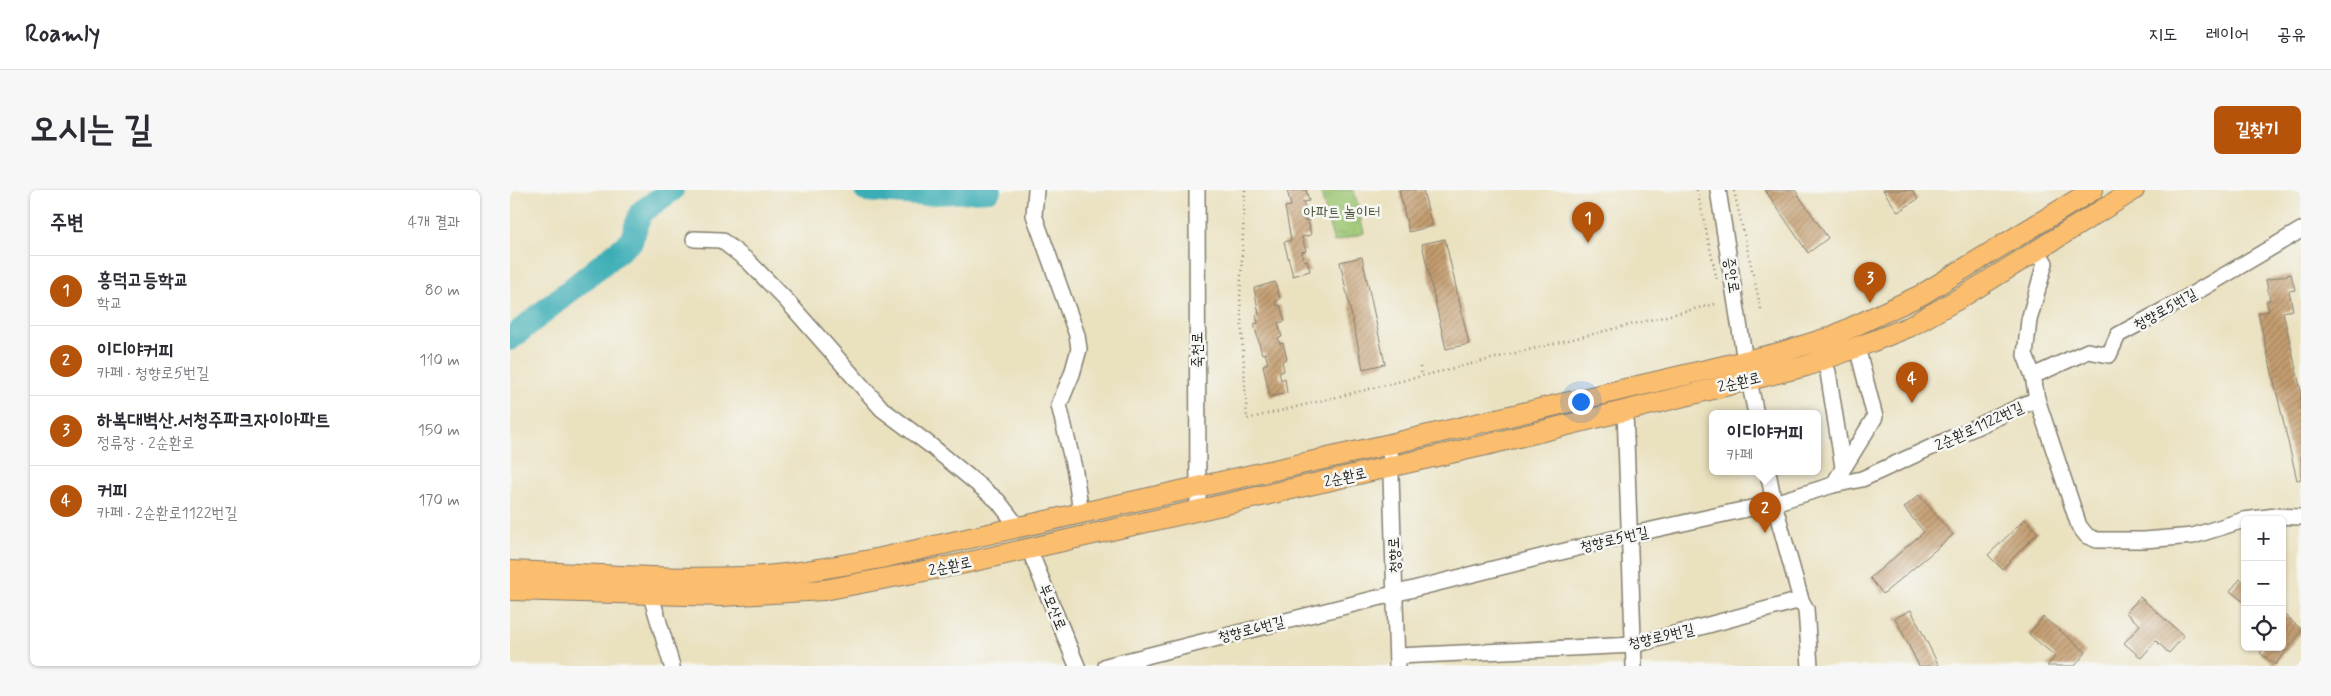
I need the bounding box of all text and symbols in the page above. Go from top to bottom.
text: Roamly [25,19,100,50]
text: 지도 [2149,23,2178,47]
text: 레이어 [2206,23,2249,47]
text: 공유 [2277,23,2306,47]
button: 길찾기 [2214,106,2301,154]
text: 오시는 길 [30,107,152,153]
pin: 1 [1572,202,1604,243]
park label: 아파트 놀이터 [1304,203,1380,223]
text: 주변 [50,209,84,237]
text: 4개 결과 [408,212,460,233]
street label: 증안로 [1718,256,1744,295]
pin: 3 [1854,262,1886,303]
text: 흥덕고등학교 [97,268,189,293]
text: 1 [62,280,70,301]
text: 80 m [425,280,460,301]
street label: 청향로5번길 [2130,284,2201,335]
text: 학교 [97,293,123,314]
street label: 죽천로 [1188,332,1208,368]
text: 이디야커피 [97,338,173,363]
text: 2 [62,350,70,371]
text: 110 m [419,350,460,371]
pin: 4 [1896,362,1928,403]
text: 카페 · 청향로5번길 [97,363,209,384]
street label: 2순환로 [1716,368,1763,398]
your location [1568,389,1594,415]
street label: 2순환로1122번길 [1932,398,2027,456]
text: 하복대벽산.서청주파크자이아파트 [97,408,330,433]
popup [1709,410,1821,475]
text: 3 [62,420,70,441]
text: 150 m [418,420,460,441]
text: 이디야커피 [1727,420,1803,445]
text: 정류장 · 2순환로 [97,433,194,454]
text: 카페 [1727,445,1753,466]
street label: 2순환로 [1322,463,1369,493]
text: 커피 [97,478,128,503]
text: 4 [61,490,71,511]
text: 170 m [418,490,460,511]
pin: 2 [1749,492,1781,533]
text: 카페 · 2순환로1122번길 [97,503,237,524]
map controls [2241,516,2286,651]
button: + [2241,516,2286,561]
street label: 청향로5번길 [1578,522,1650,558]
street label: 청향로 [1384,537,1406,573]
street label: 2순환로 [927,553,974,581]
button: − [2241,561,2286,606]
street label: 부모산로 [1034,581,1070,634]
button: locate [2241,606,2286,651]
street label: 청향로6번길 [1216,612,1287,648]
street label: 청향로9번길 [1626,620,1696,654]

